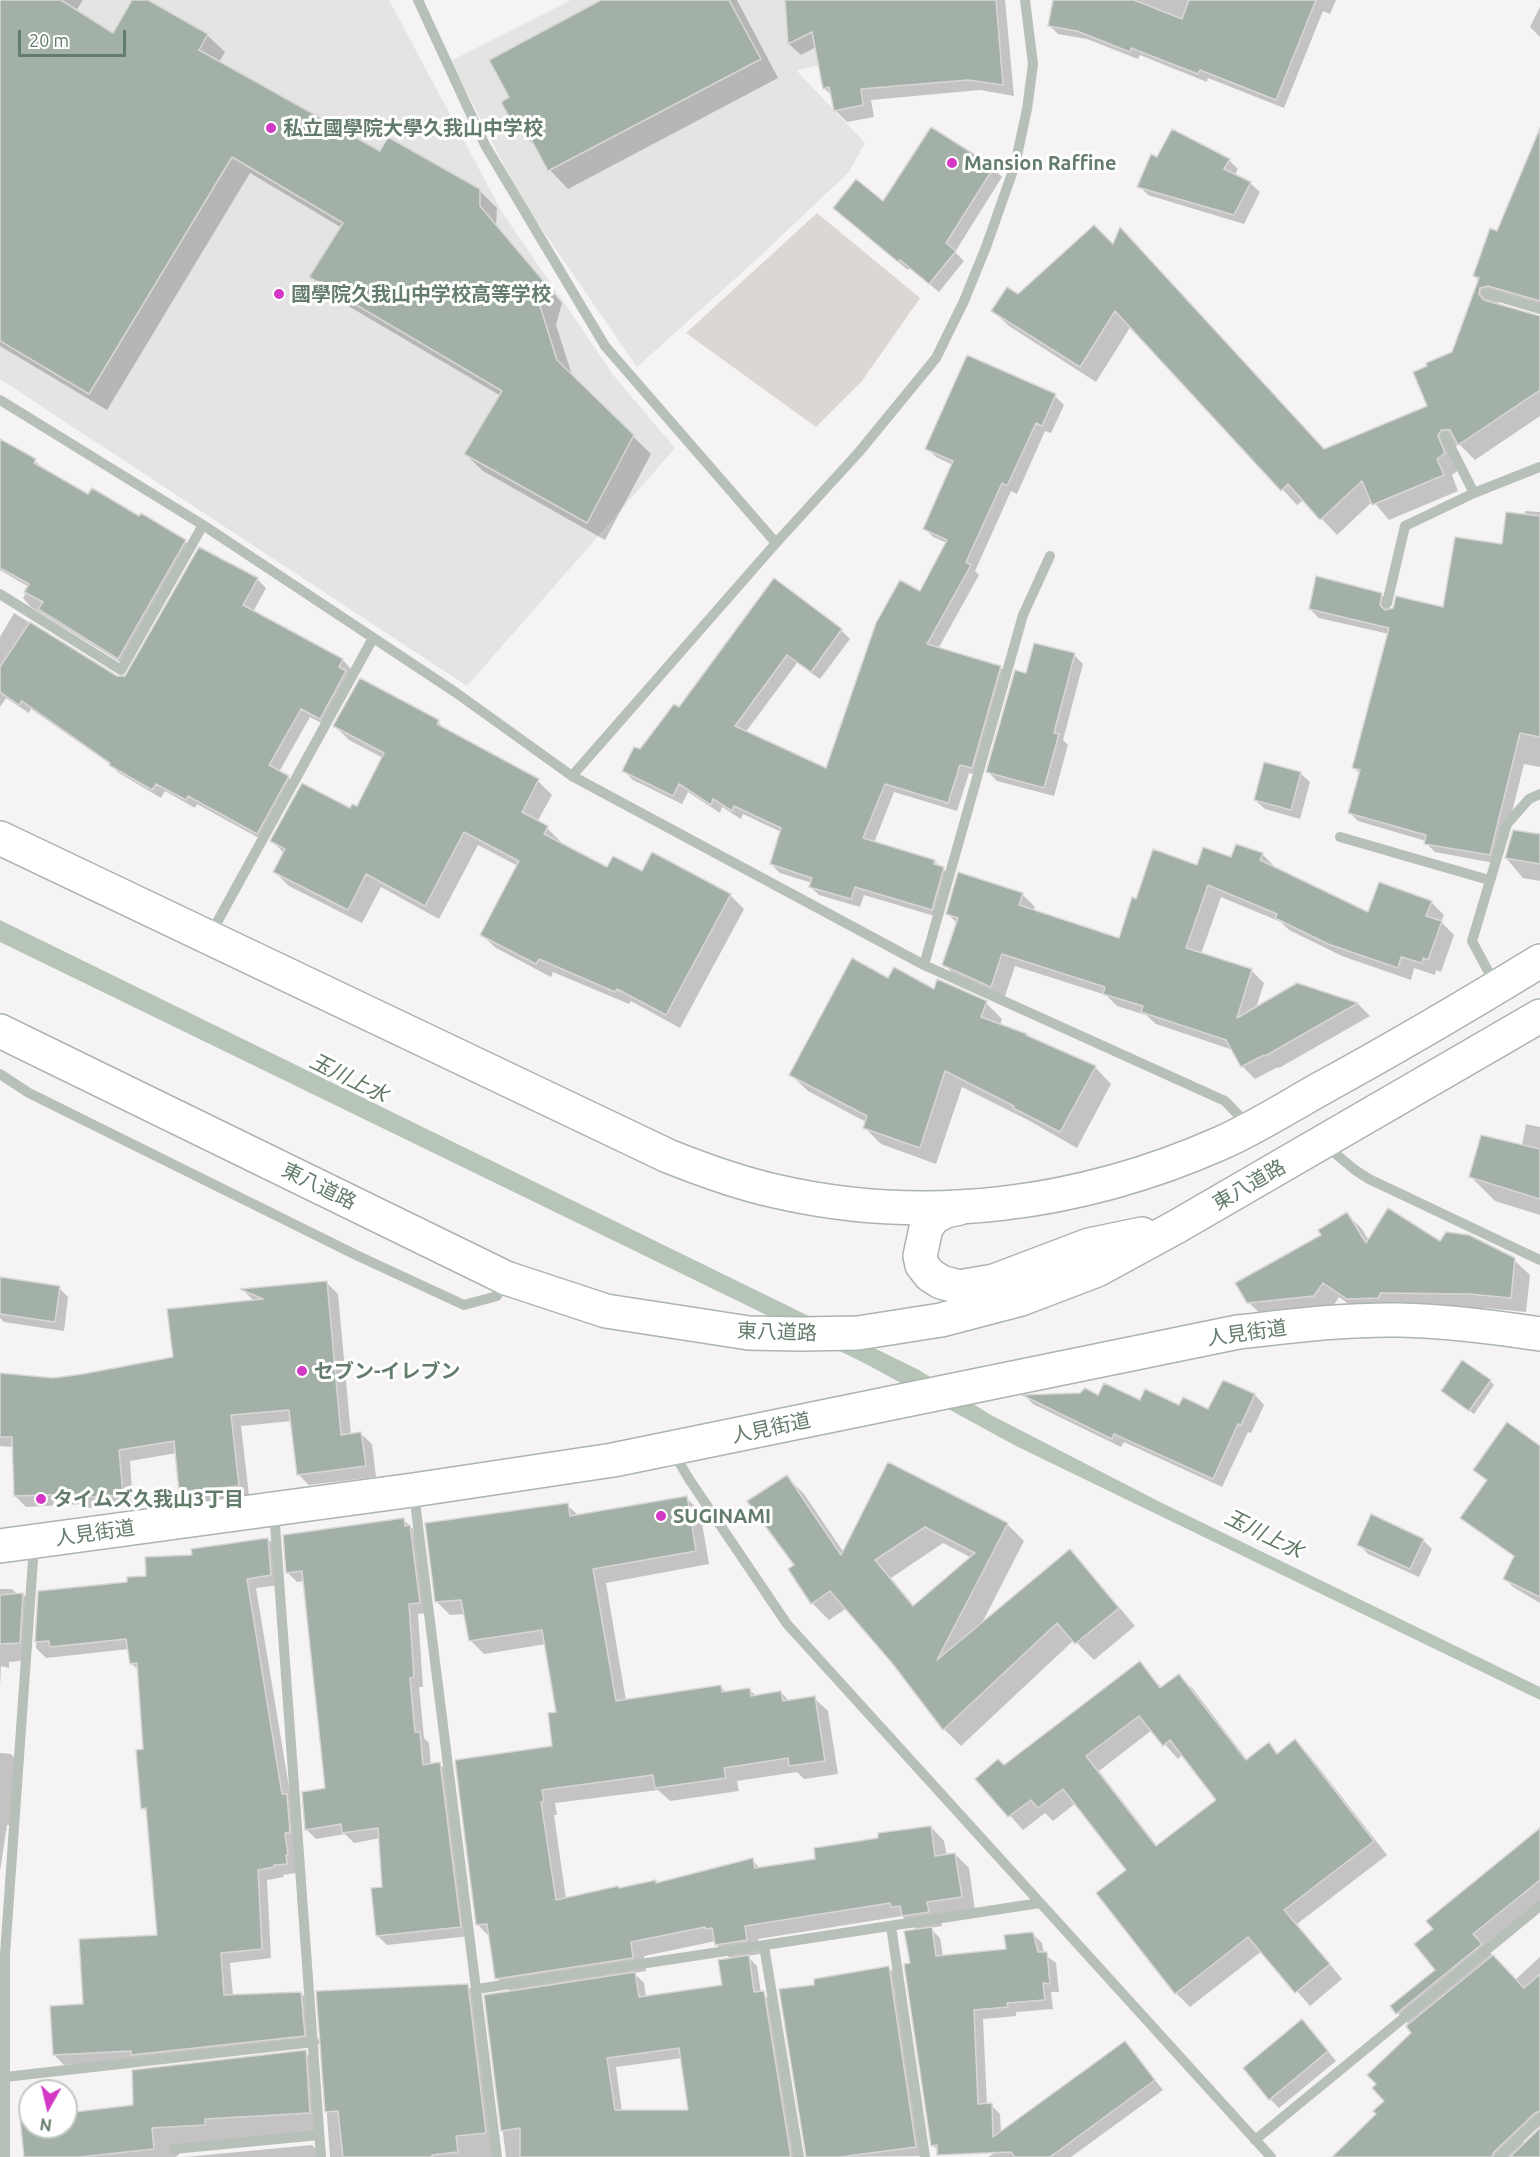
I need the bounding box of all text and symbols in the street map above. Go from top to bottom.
scale bar [21,18,129,56]
text: 20 m [29,30,69,50]
place label: 私立國學院大學久我山中学校 [283,116,543,140]
marker: 私立國學院大學久我山中学校 [264,121,278,135]
place label: Mansion Raffine [964,151,1117,175]
marker: Mansion Raffine [945,156,959,170]
place label: 國學院久我山中学校高等学校 [291,282,551,306]
marker: 國學院久我山中学校高等学校 [272,287,286,301]
water label: 玉川上水 [306,1048,392,1108]
street label: 東八道路 [1208,1155,1290,1215]
street label: 東八道路 [278,1158,360,1214]
street label: 人見街道 [1206,1316,1288,1350]
street label: 東八道路 [737,1319,817,1345]
place label: セブン-イレブン [314,1359,461,1383]
marker: セブン-イレブン [295,1364,309,1378]
street label: 人見街道 [729,1408,813,1448]
place label: タイムズ久我山3丁目 [53,1487,244,1511]
marker: タイムズ久我山3丁目 [34,1492,48,1506]
place label: SUGINAMI [673,1504,771,1528]
water label: 玉川上水 [1221,1504,1307,1564]
marker: SUGINAMI [654,1509,668,1523]
street label: 人見街道 [54,1516,136,1550]
north arrow [18,2079,78,2139]
text: N [39,2115,53,2135]

